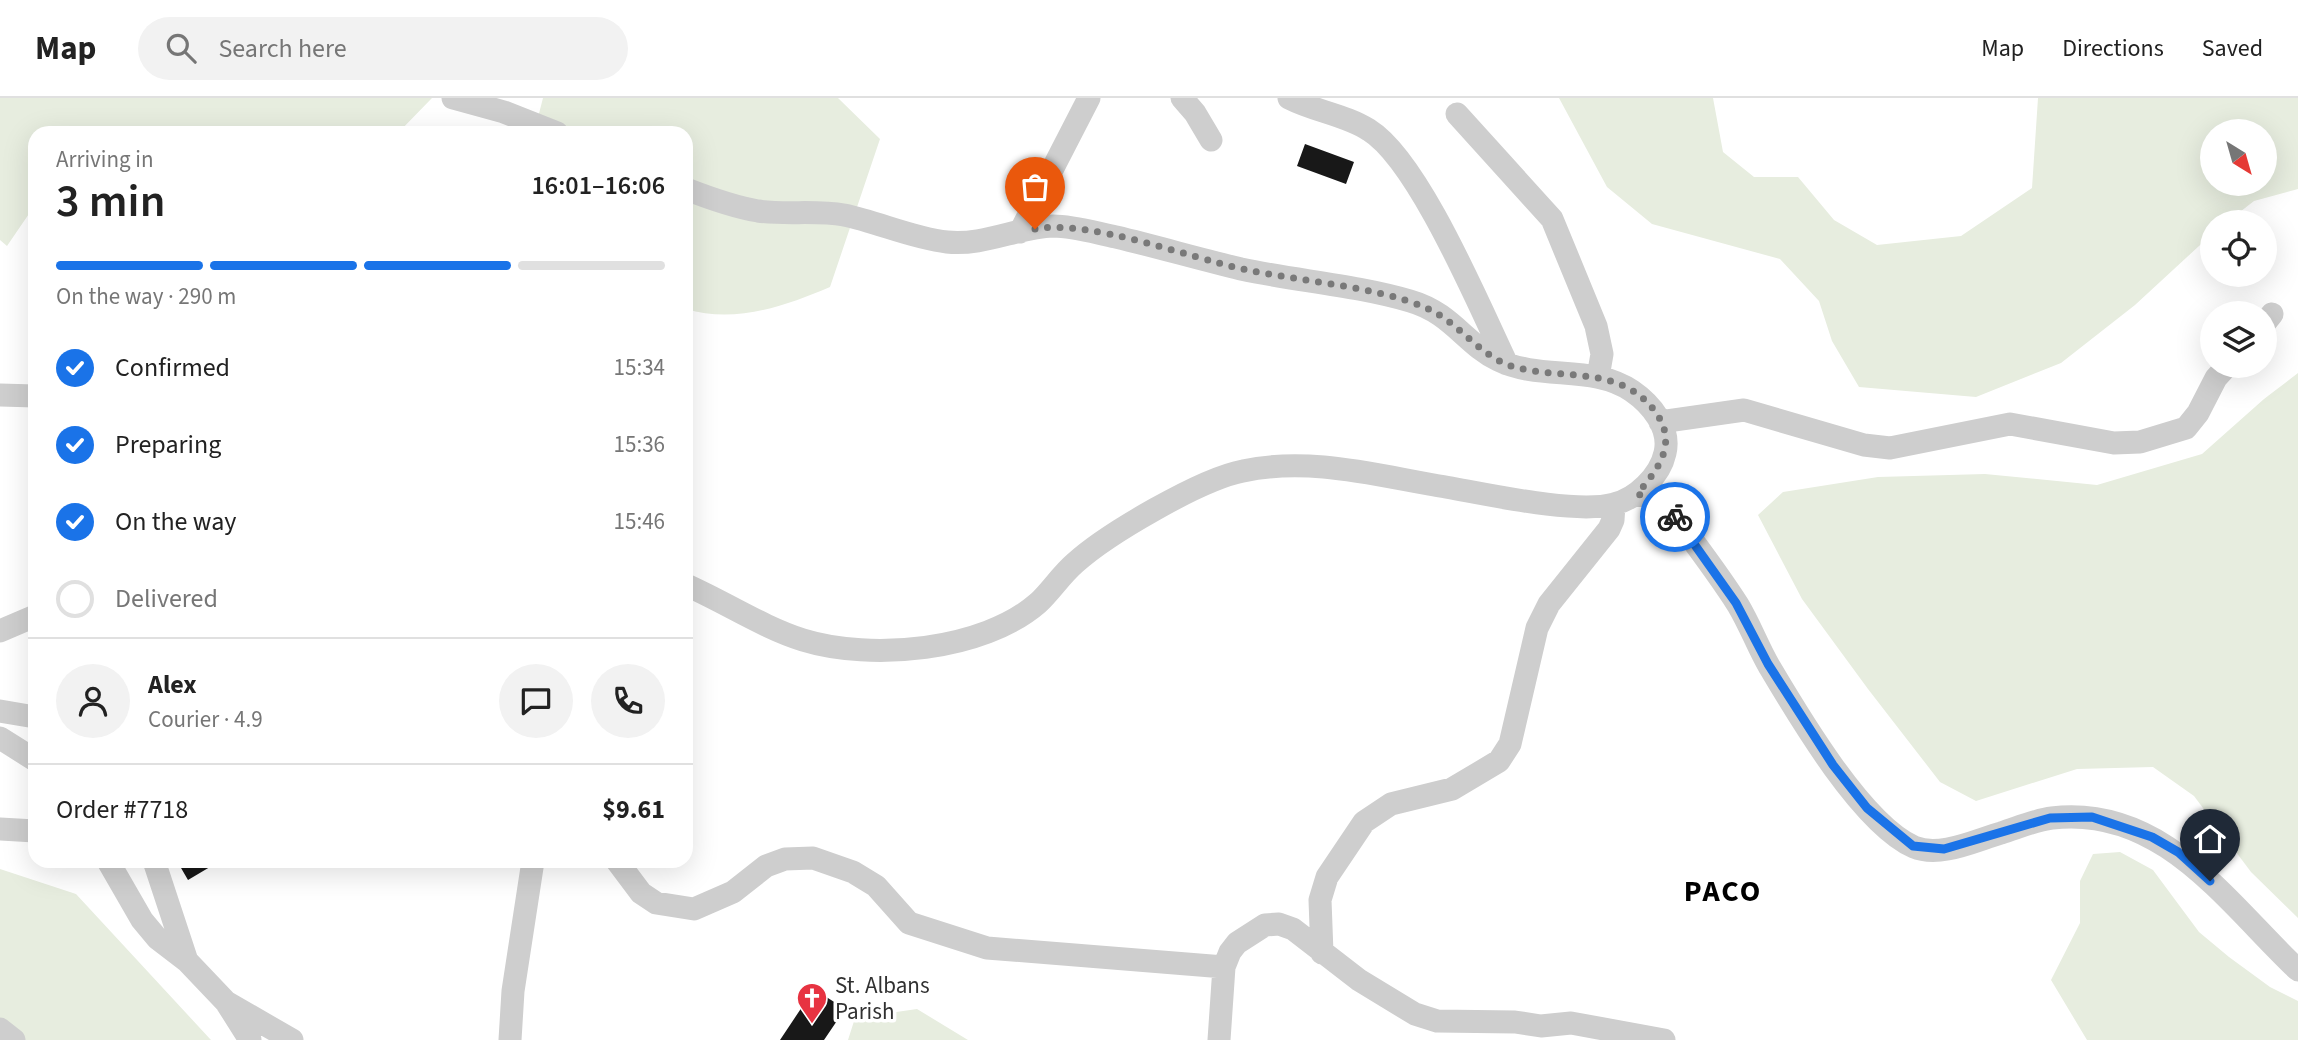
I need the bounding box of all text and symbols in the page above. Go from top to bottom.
search box [138,17,628,80]
text: Map [35,25,96,72]
icon: search [162,29,200,67]
text: Search here [218,30,347,67]
text: Map [1981,31,2024,66]
text: Directions [2062,31,2164,66]
text: Saved [2202,31,2263,66]
north arrow [2200,119,2277,196]
map controls [2200,119,2277,378]
text: Arriving in [56,143,154,176]
pin [1005,157,1065,229]
text: 16:01–16:06 [532,167,665,204]
icon: bag [1016,168,1054,206]
text: 3 min [56,169,165,234]
button: locate [2200,210,2277,287]
text: On the way · 290 m [56,280,236,313]
button: layers [2200,301,2277,378]
icon: check [56,349,94,387]
text: Confirmed [115,349,230,386]
text: 15:34 [614,351,665,384]
icon: check [56,426,94,464]
text: Preparing [115,426,221,463]
text: 15:36 [614,428,665,461]
courier [1640,482,1710,552]
icon: bike [1656,498,1694,536]
icon: check [56,503,94,541]
text: On the way [115,503,236,540]
text: 15:46 [614,505,665,538]
text: Delivered [115,580,218,617]
button: person [56,664,130,738]
button: chat [499,664,573,738]
button: phone [591,664,665,738]
text: Alex [148,666,197,703]
text: Courier · 4.9 [148,703,263,736]
text: Order #7718 [56,791,188,828]
text: $9.61 [602,791,665,828]
pin [2180,809,2240,881]
icon: home [2191,820,2229,858]
district label: PACO [1684,870,1762,913]
place label: St. Albans Parish [835,969,930,1028]
church icon: St. Albans Parish [795,981,829,1025]

